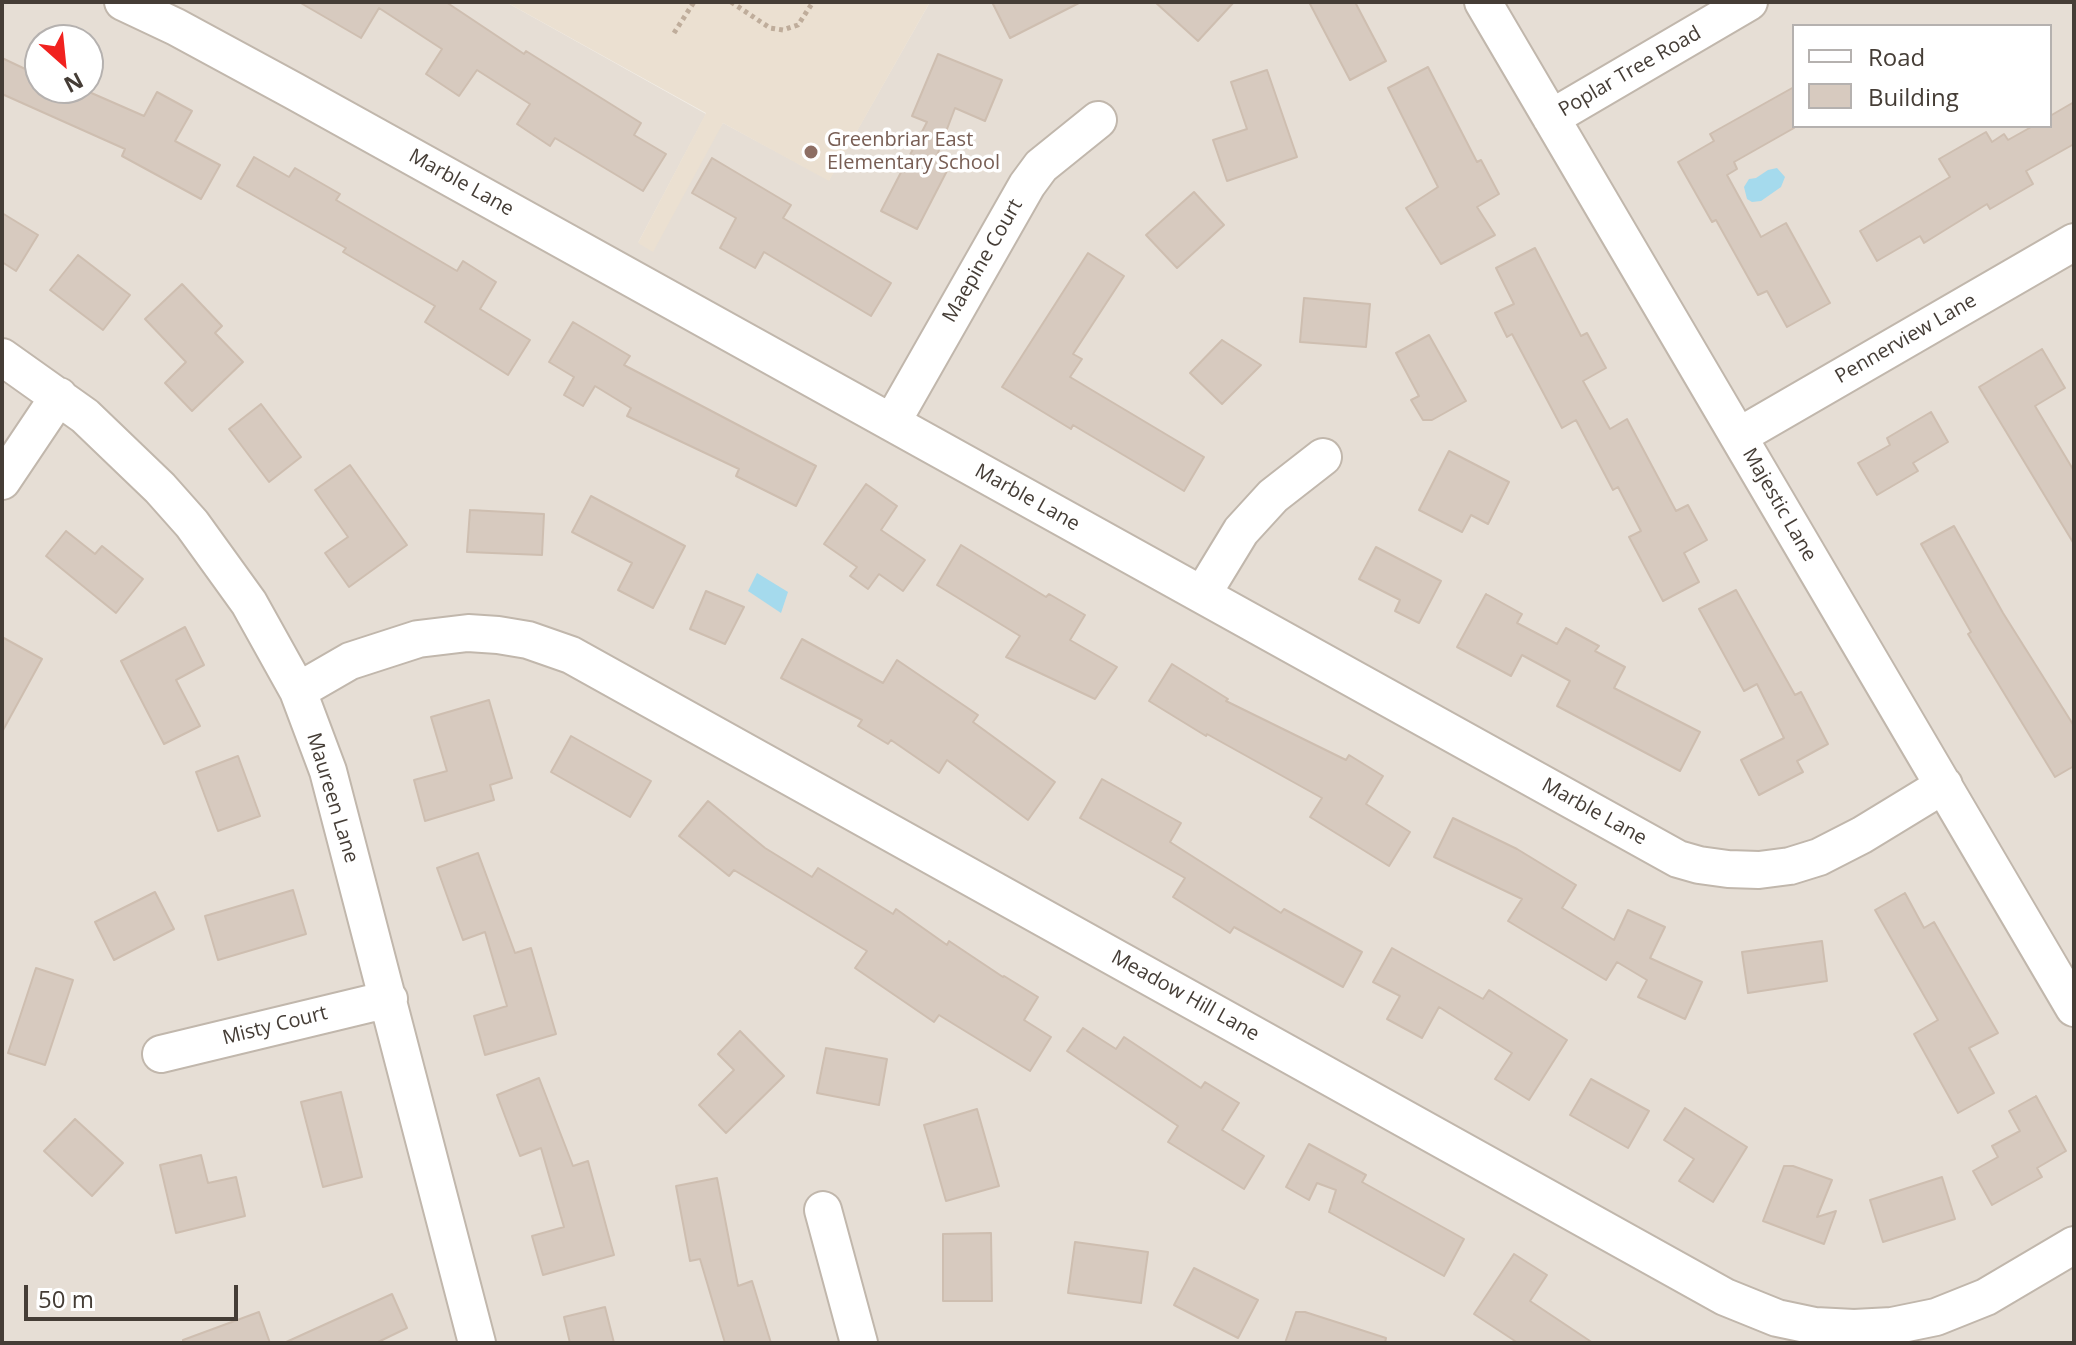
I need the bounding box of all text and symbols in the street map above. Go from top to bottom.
street label: Poplar Tree Road [1555,22,1705,122]
north arrow [24,24,104,104]
legend [1792,24,2052,128]
text: Road [1868,40,1925,73]
text: N [59,66,89,101]
text: Building [1868,80,1959,113]
place label: Greenbriar East Elementary School [827,128,1000,175]
marker: Greenbriar East Elementary School [802,143,820,161]
street label: Marble Lane [404,144,518,222]
street label: Maepine Court [938,195,1028,327]
street label: Pennerview Lane [1831,289,1981,389]
street label: Majestic Lane [1737,444,1821,566]
street label: Marble Lane [970,459,1084,537]
street label: Maureen Lane [301,730,363,866]
street label: Marble Lane [1537,773,1651,851]
street label: Meadow Hill Lane [1107,945,1263,1047]
street label: Misty Court [220,1001,330,1051]
scale bar [28,1269,242,1319]
text: 50 m [38,1282,94,1315]

